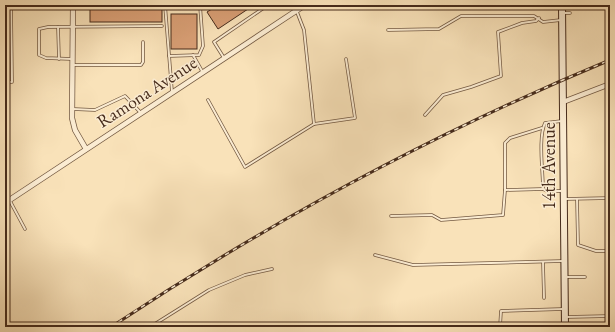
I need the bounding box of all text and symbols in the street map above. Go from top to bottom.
street label: Ramona Avenue [92,51,201,133]
street label: 14th Avenue [537,122,560,210]

